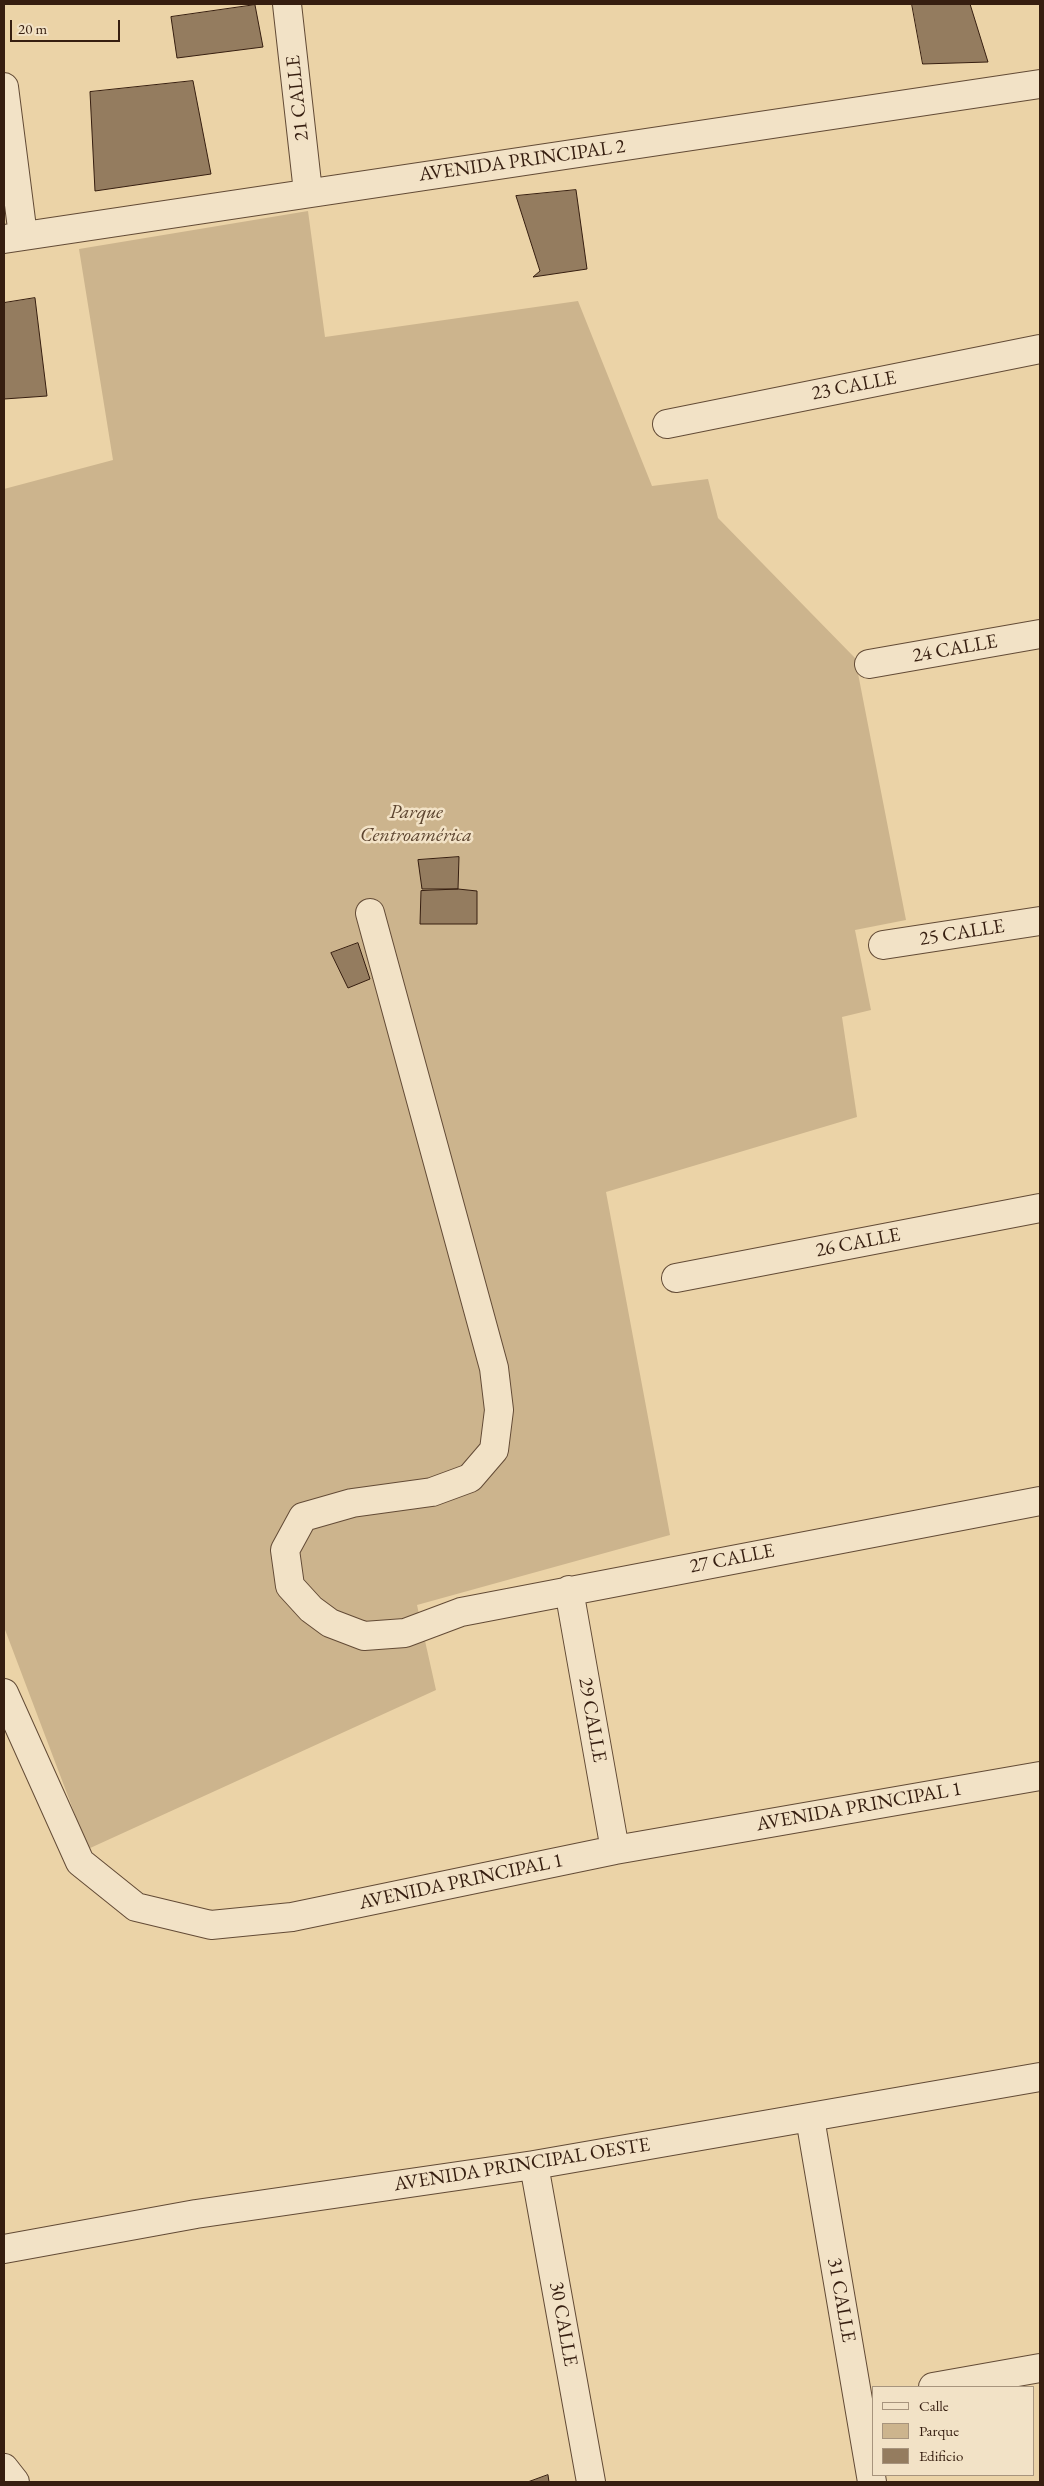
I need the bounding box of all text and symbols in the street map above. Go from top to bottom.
scale bar [12,10,122,42]
text: 20 m [18,19,47,38]
street label: 21 CALLE [282,54,314,142]
street label: AVENIDA PRINCIPAL 2 [417,135,627,187]
street label: 23 CALLE [810,366,898,406]
street label: 24 CALLE [911,630,999,668]
park label: Parque Centroamérica [360,801,472,848]
street label: 25 CALLE [918,914,1006,952]
street label: 26 CALLE [814,1223,902,1263]
street label: 27 CALLE [688,1539,776,1579]
street label: 29 CALLE [573,1676,611,1764]
street label: AVENIDA PRINCIPAL 1 [754,1777,964,1837]
street label: AVENIDA PRINCIPAL 1 [357,1849,565,1915]
street label: AVENIDA PRINCIPAL OESTE [392,2133,652,2197]
street label: 31 CALLE [822,2256,860,2344]
street label: 30 CALLE [544,2280,582,2368]
legend [872,2386,1034,2476]
text: Calle [919,2396,949,2415]
text: Parque [919,2421,959,2440]
text: Edificio [919,2446,963,2465]

